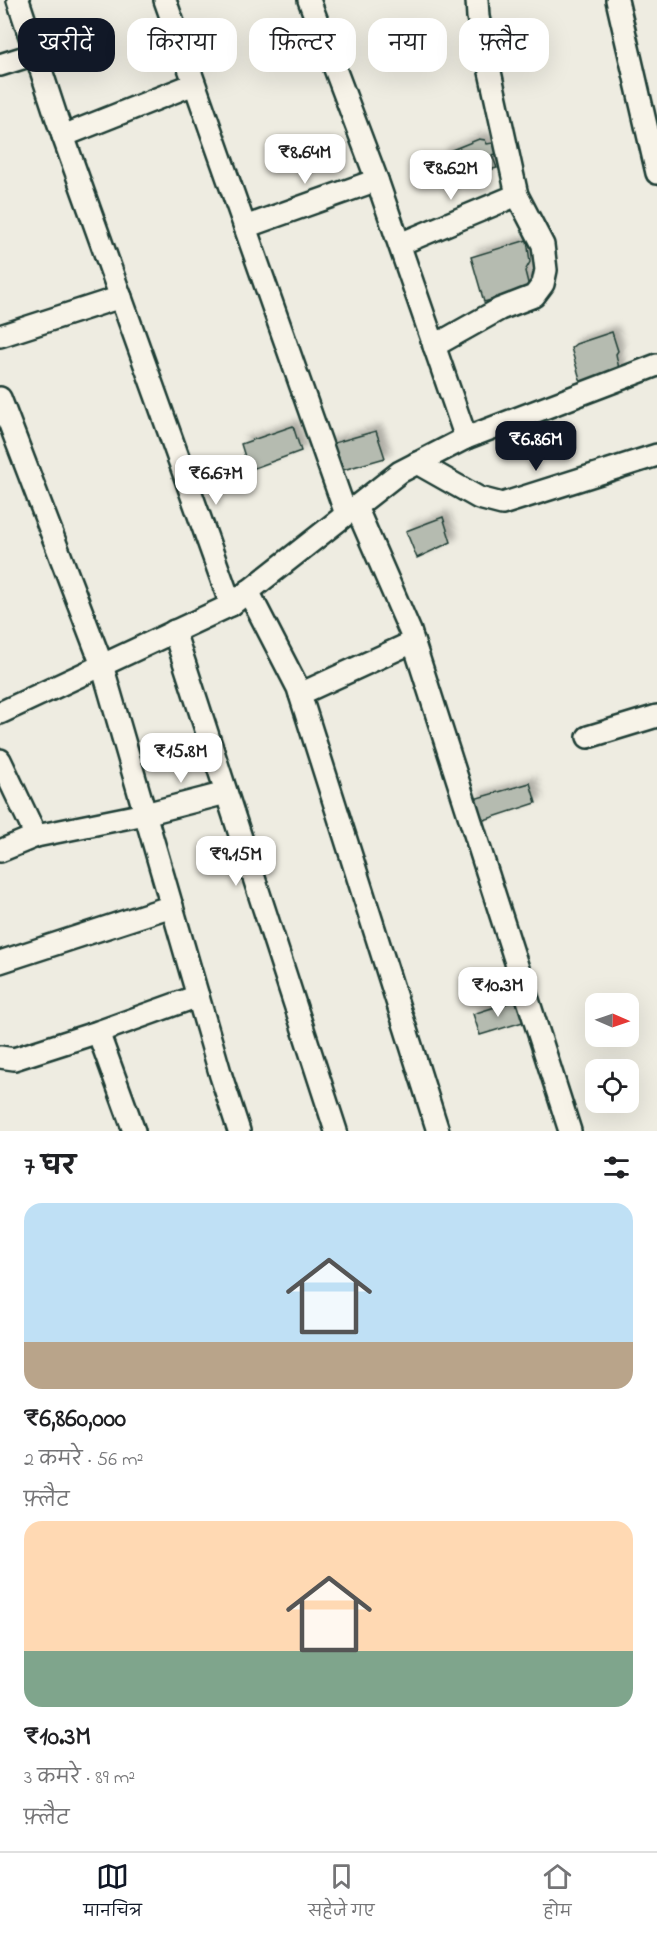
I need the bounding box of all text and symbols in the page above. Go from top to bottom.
chip: खरीदें [18,18,115,72]
chip: किराया [127,18,237,72]
chip: फ़िल्टर [249,18,356,72]
chip: नया [368,18,447,72]
chip: फ़्लैट [459,18,549,72]
pin: ₹8.64M [256,134,354,185]
text: ₹8.64M [279,139,331,168]
pin: ₹8.62M [402,150,500,201]
text: ₹8.62M [424,155,478,184]
pin: ₹6.86M [487,421,585,472]
text: ₹6.86M [509,426,563,455]
pin: ₹6.67M [167,455,265,506]
text: ₹6.67M [189,460,243,489]
pin: ₹15.8M [132,733,230,784]
text: ₹15.8M [154,738,208,767]
pin: ₹9.15M [187,836,285,887]
text: ₹9.15M [210,841,262,870]
pin: ₹10.3M [449,967,547,1018]
text: ₹10.3M [472,972,524,1001]
north arrow [585,993,639,1047]
map controls [585,993,639,1113]
button: locate [585,1059,639,1113]
text: 7 घर [24,1149,76,1187]
icon: filters [600,1151,633,1184]
icon: home [275,1242,383,1350]
text: ₹6,860,000 [24,1401,126,1439]
text: 2 कमरे · 56 m² [24,1446,144,1475]
text: फ़्लैट [24,1487,70,1516]
icon: home [275,1560,383,1668]
text: ₹10.3M [24,1719,91,1757]
text: 3 कमरे · 89 m² [24,1764,135,1793]
text: फ़्लैट [24,1805,70,1834]
tab: मानचित्र [83,1860,142,1928]
tab: सहेजे गए [308,1860,375,1928]
tab: होम [541,1860,574,1928]

